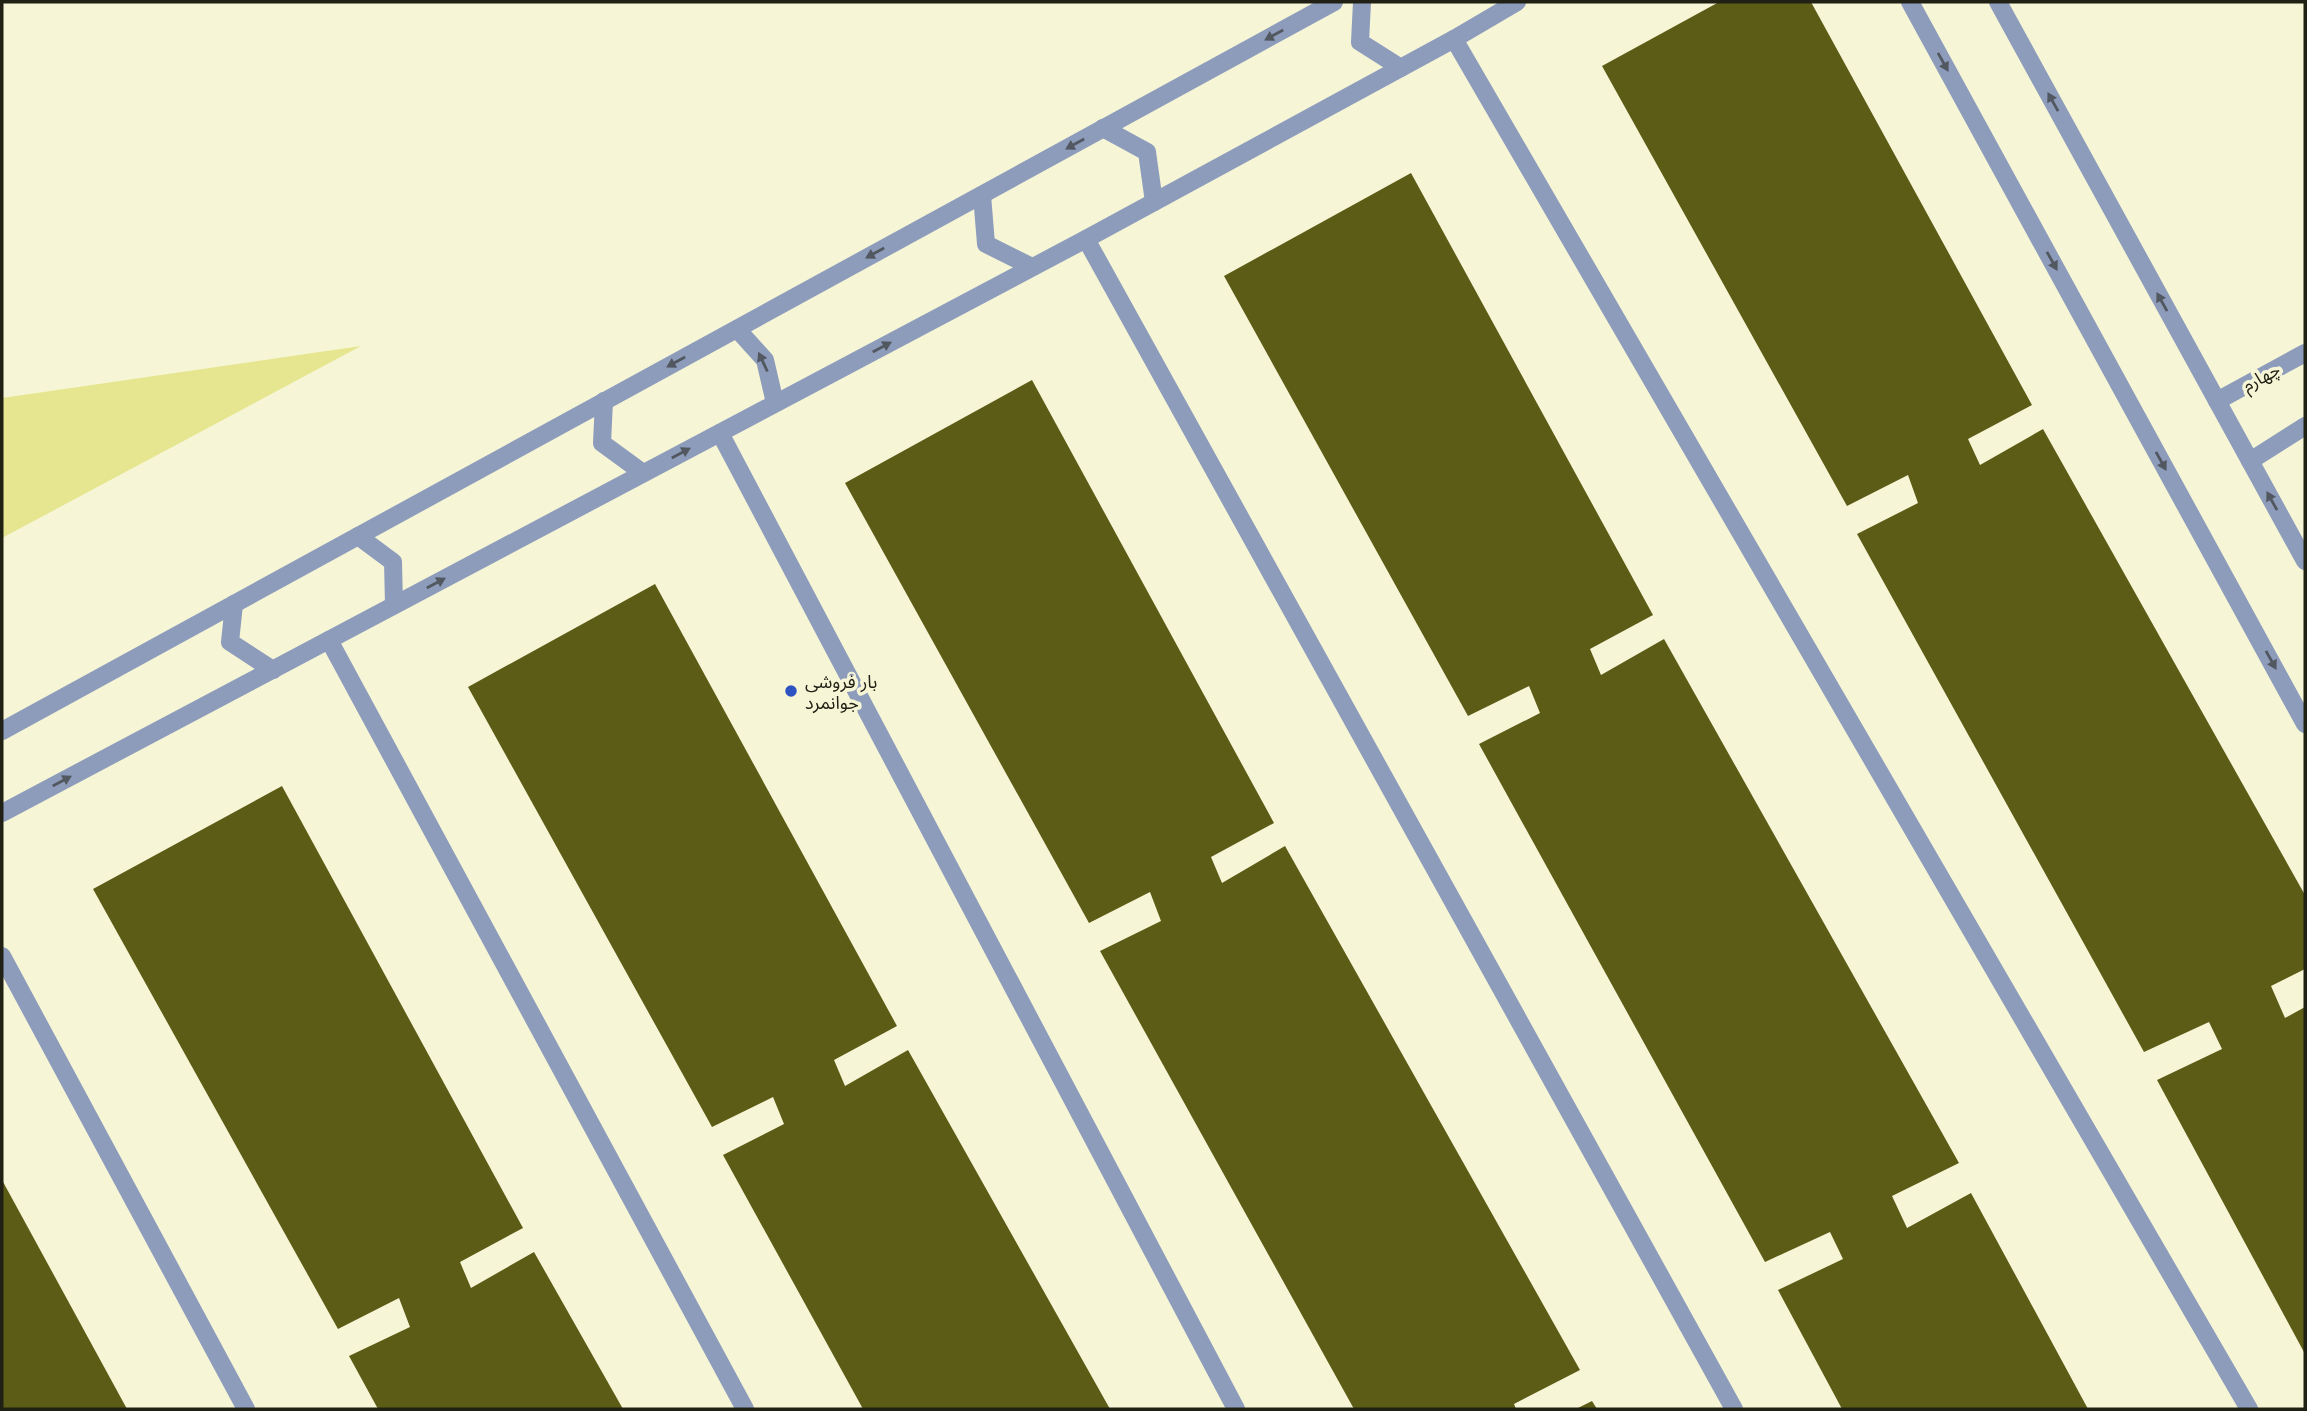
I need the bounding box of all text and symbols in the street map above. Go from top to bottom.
one-way arrow [1264,28,1284,40]
one-way arrow [1937,52,1949,71]
one-way arrow [2047,93,2059,112]
one-way arrow [1065,138,1085,150]
one-way arrow [866,247,885,259]
one-way arrow [2046,251,2058,271]
one-way arrow [2156,292,2168,312]
one-way arrow [872,341,891,353]
one-way arrow [757,352,769,373]
one-way arrow [666,356,686,368]
street label: چهارم [2239,358,2285,399]
one-way arrow [671,448,691,460]
one-way arrow [2156,451,2167,471]
one-way arrow [2267,491,2278,511]
one-way arrow [427,577,446,589]
one-way arrow [2264,651,2276,671]
place label: بار فروشی جوانمرد [805,671,877,714]
marker: بار فروشی جوانمرد [783,683,799,699]
one-way arrow [52,775,72,787]

